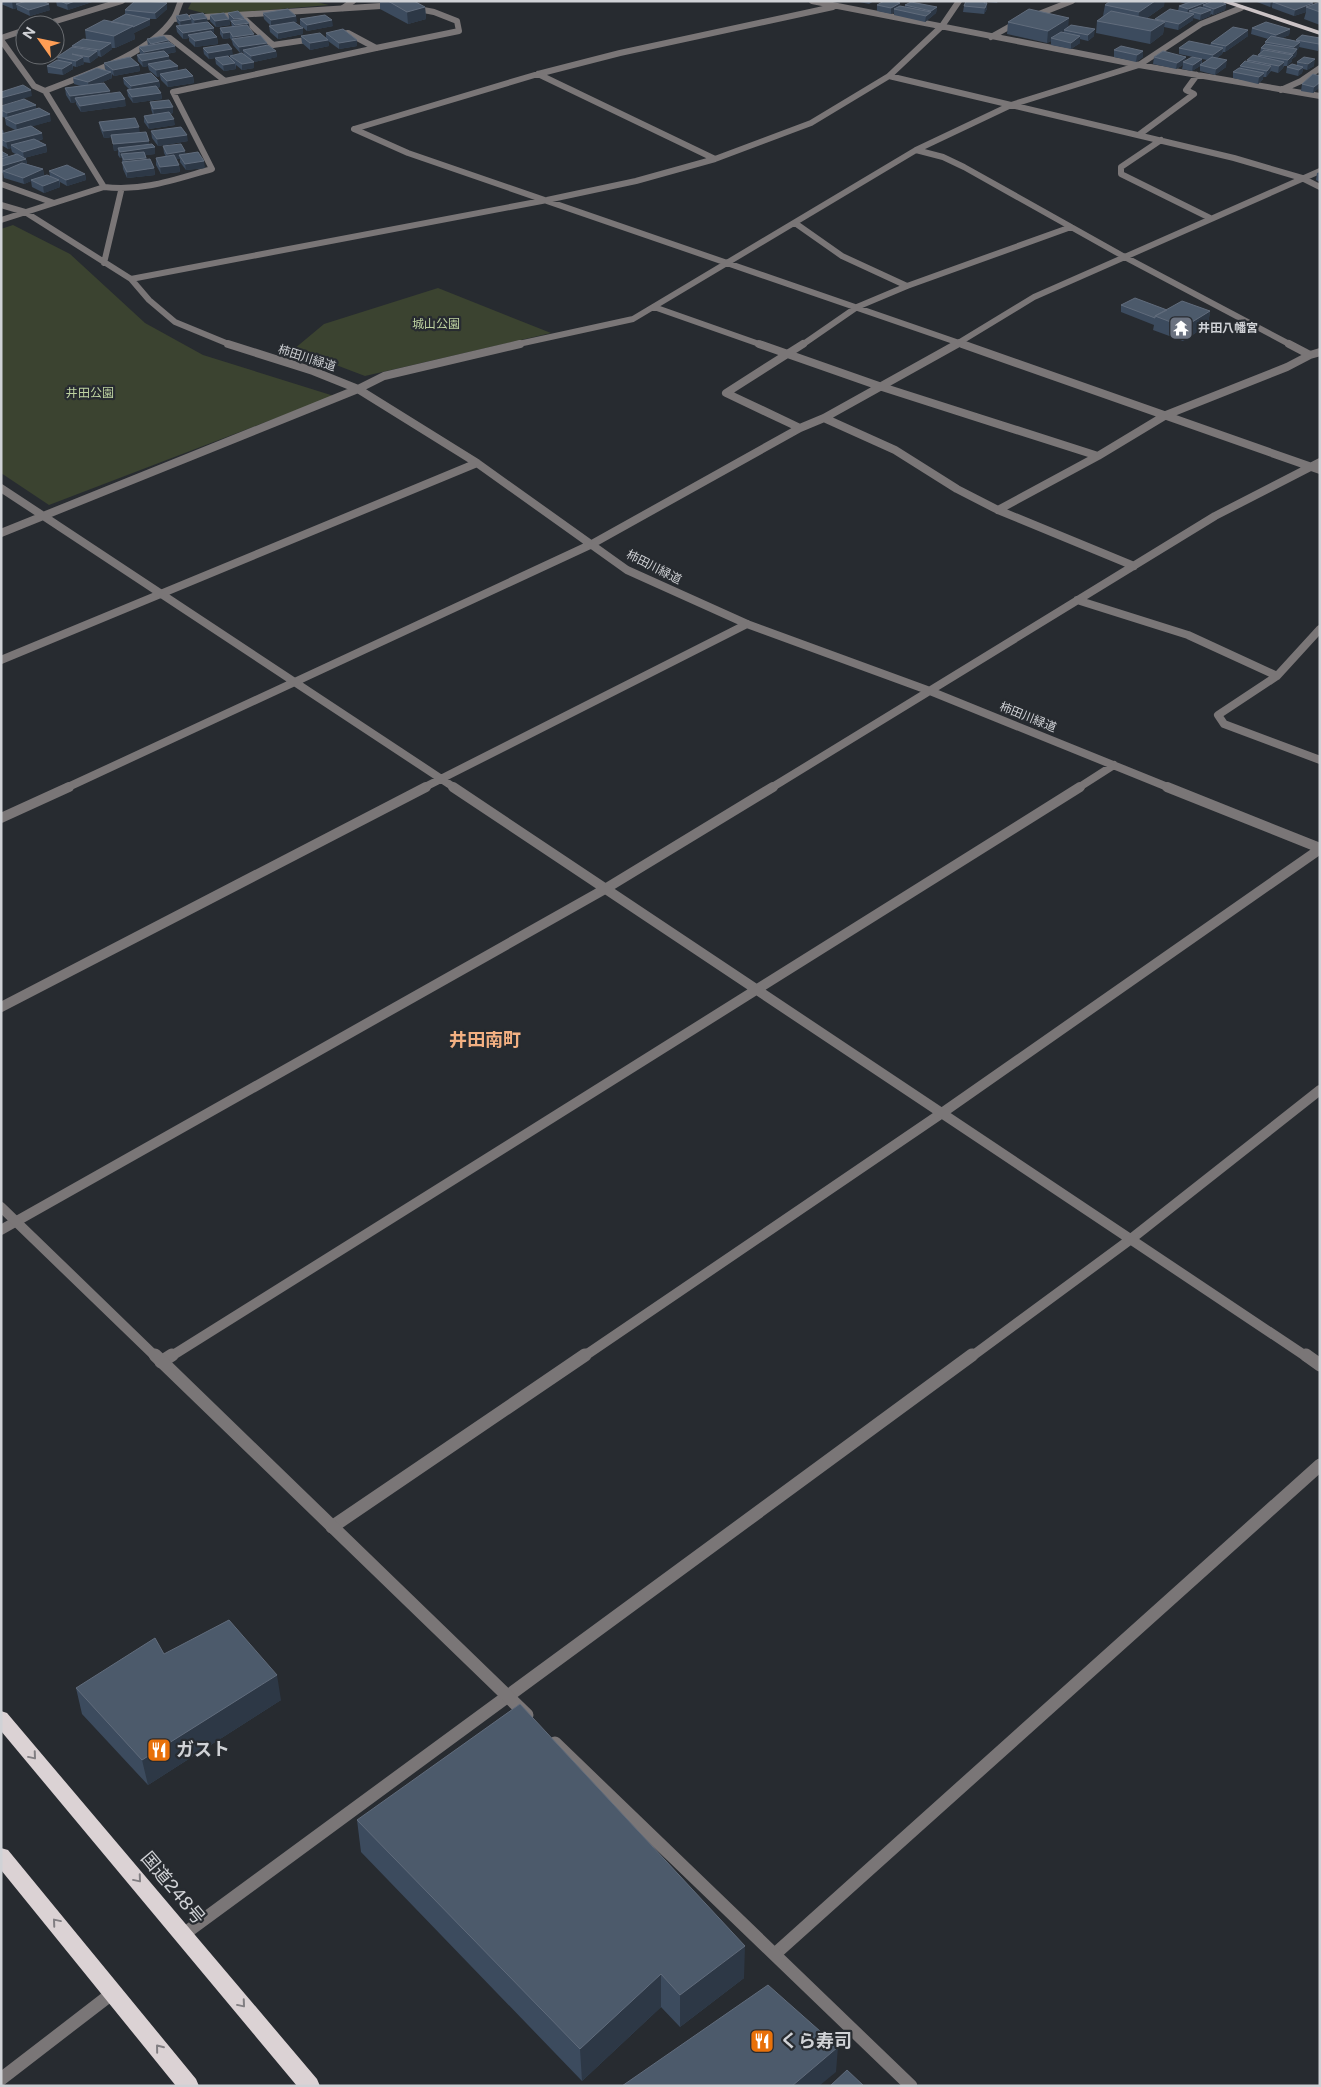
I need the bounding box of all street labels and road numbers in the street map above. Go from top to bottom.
street label: 柿田川緑道 [276,342,338,374]
street label: 柿田川緑道 [624,547,684,587]
street label: 柿田川緑道 [998,699,1058,735]
street label: 国道248号 [137,1847,210,1928]

